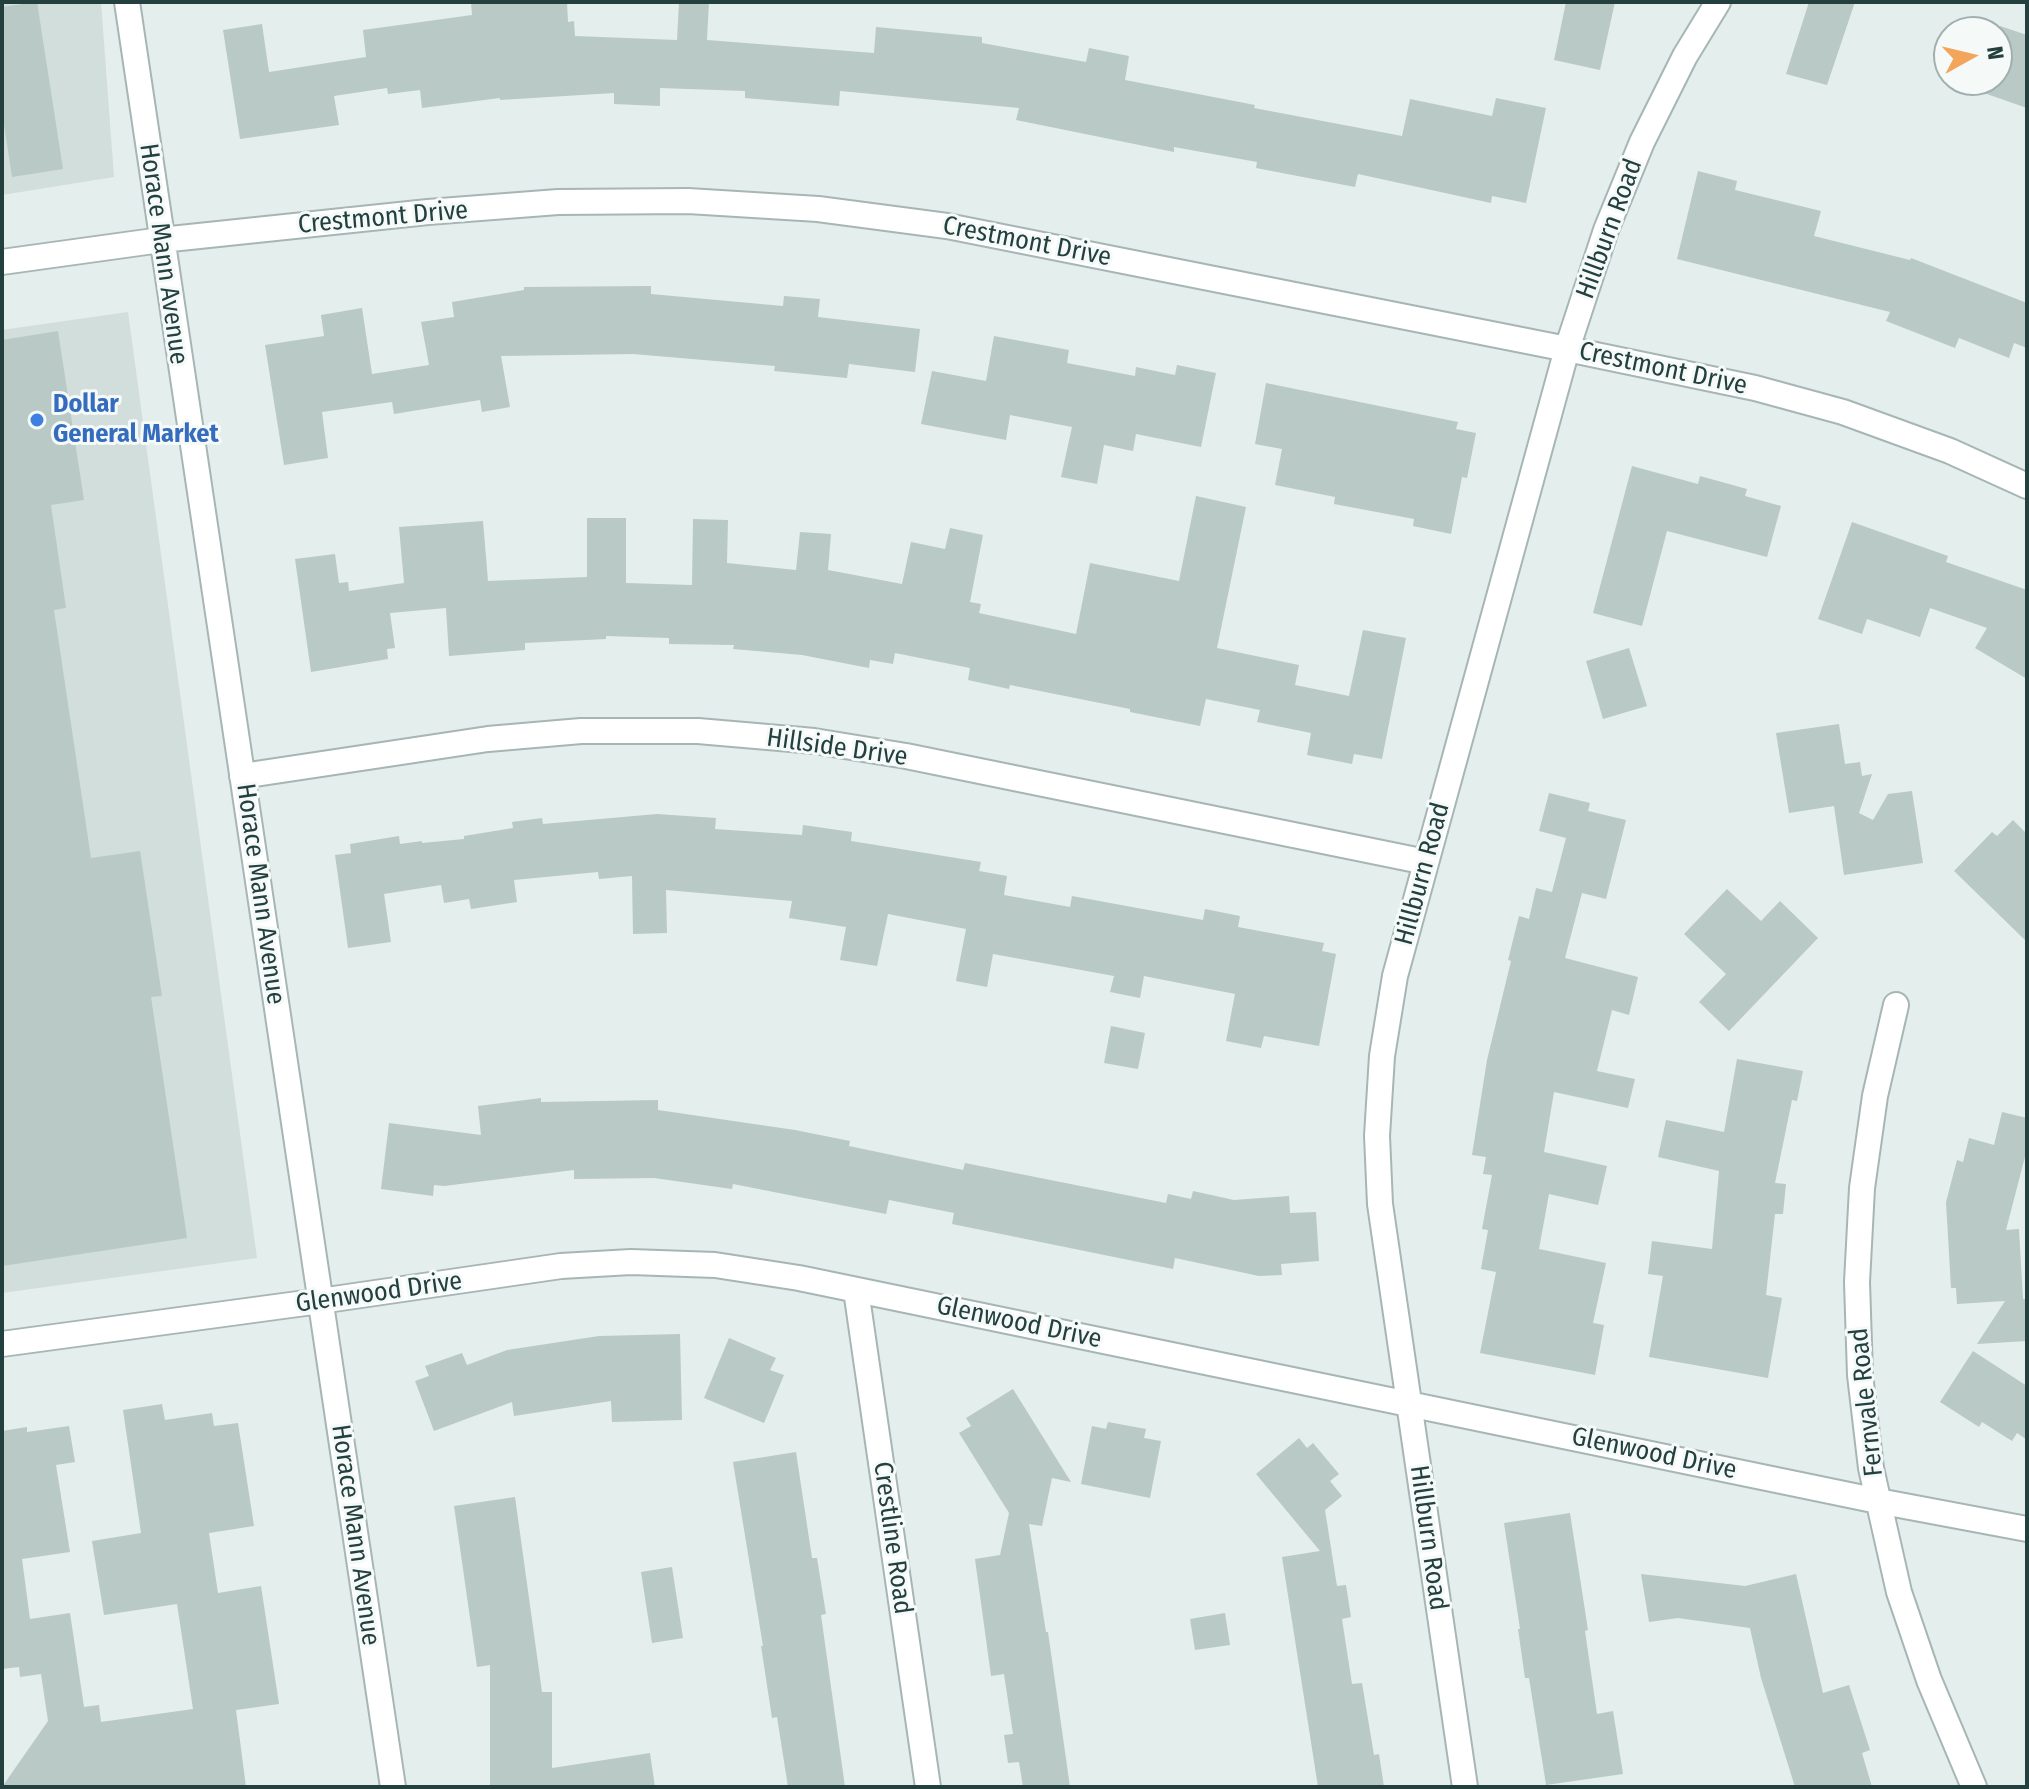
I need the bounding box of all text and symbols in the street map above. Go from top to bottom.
north arrow [1933,16,2013,96]
text: N [1981,44,2010,61]
street label: Horace Mann Avenue [132,141,194,367]
street label: Hillburn Road [1570,155,1650,303]
street label: Crestmont Drive [297,195,469,241]
street label: Crestmont Drive [940,210,1114,274]
street label: Crestmont Drive [1576,336,1750,402]
place label: Dollar General Market [53,389,219,450]
marker: Dollar General Market [28,411,46,429]
street label: Hillside Drive [765,723,909,773]
street label: Horace Mann Avenue [229,781,291,1007]
street label: Hillburn Road [1389,799,1457,949]
street label: Glenwood Drive [294,1266,464,1320]
street label: Glenwood Drive [934,1290,1104,1356]
street label: Fernvale Road [1844,1326,1890,1478]
street label: Glenwood Drive [1569,1421,1739,1487]
street label: Horace Mann Avenue [324,1422,386,1648]
street label: Crestline Road [866,1460,918,1616]
street label: Hillburn Road [1402,1463,1454,1613]

